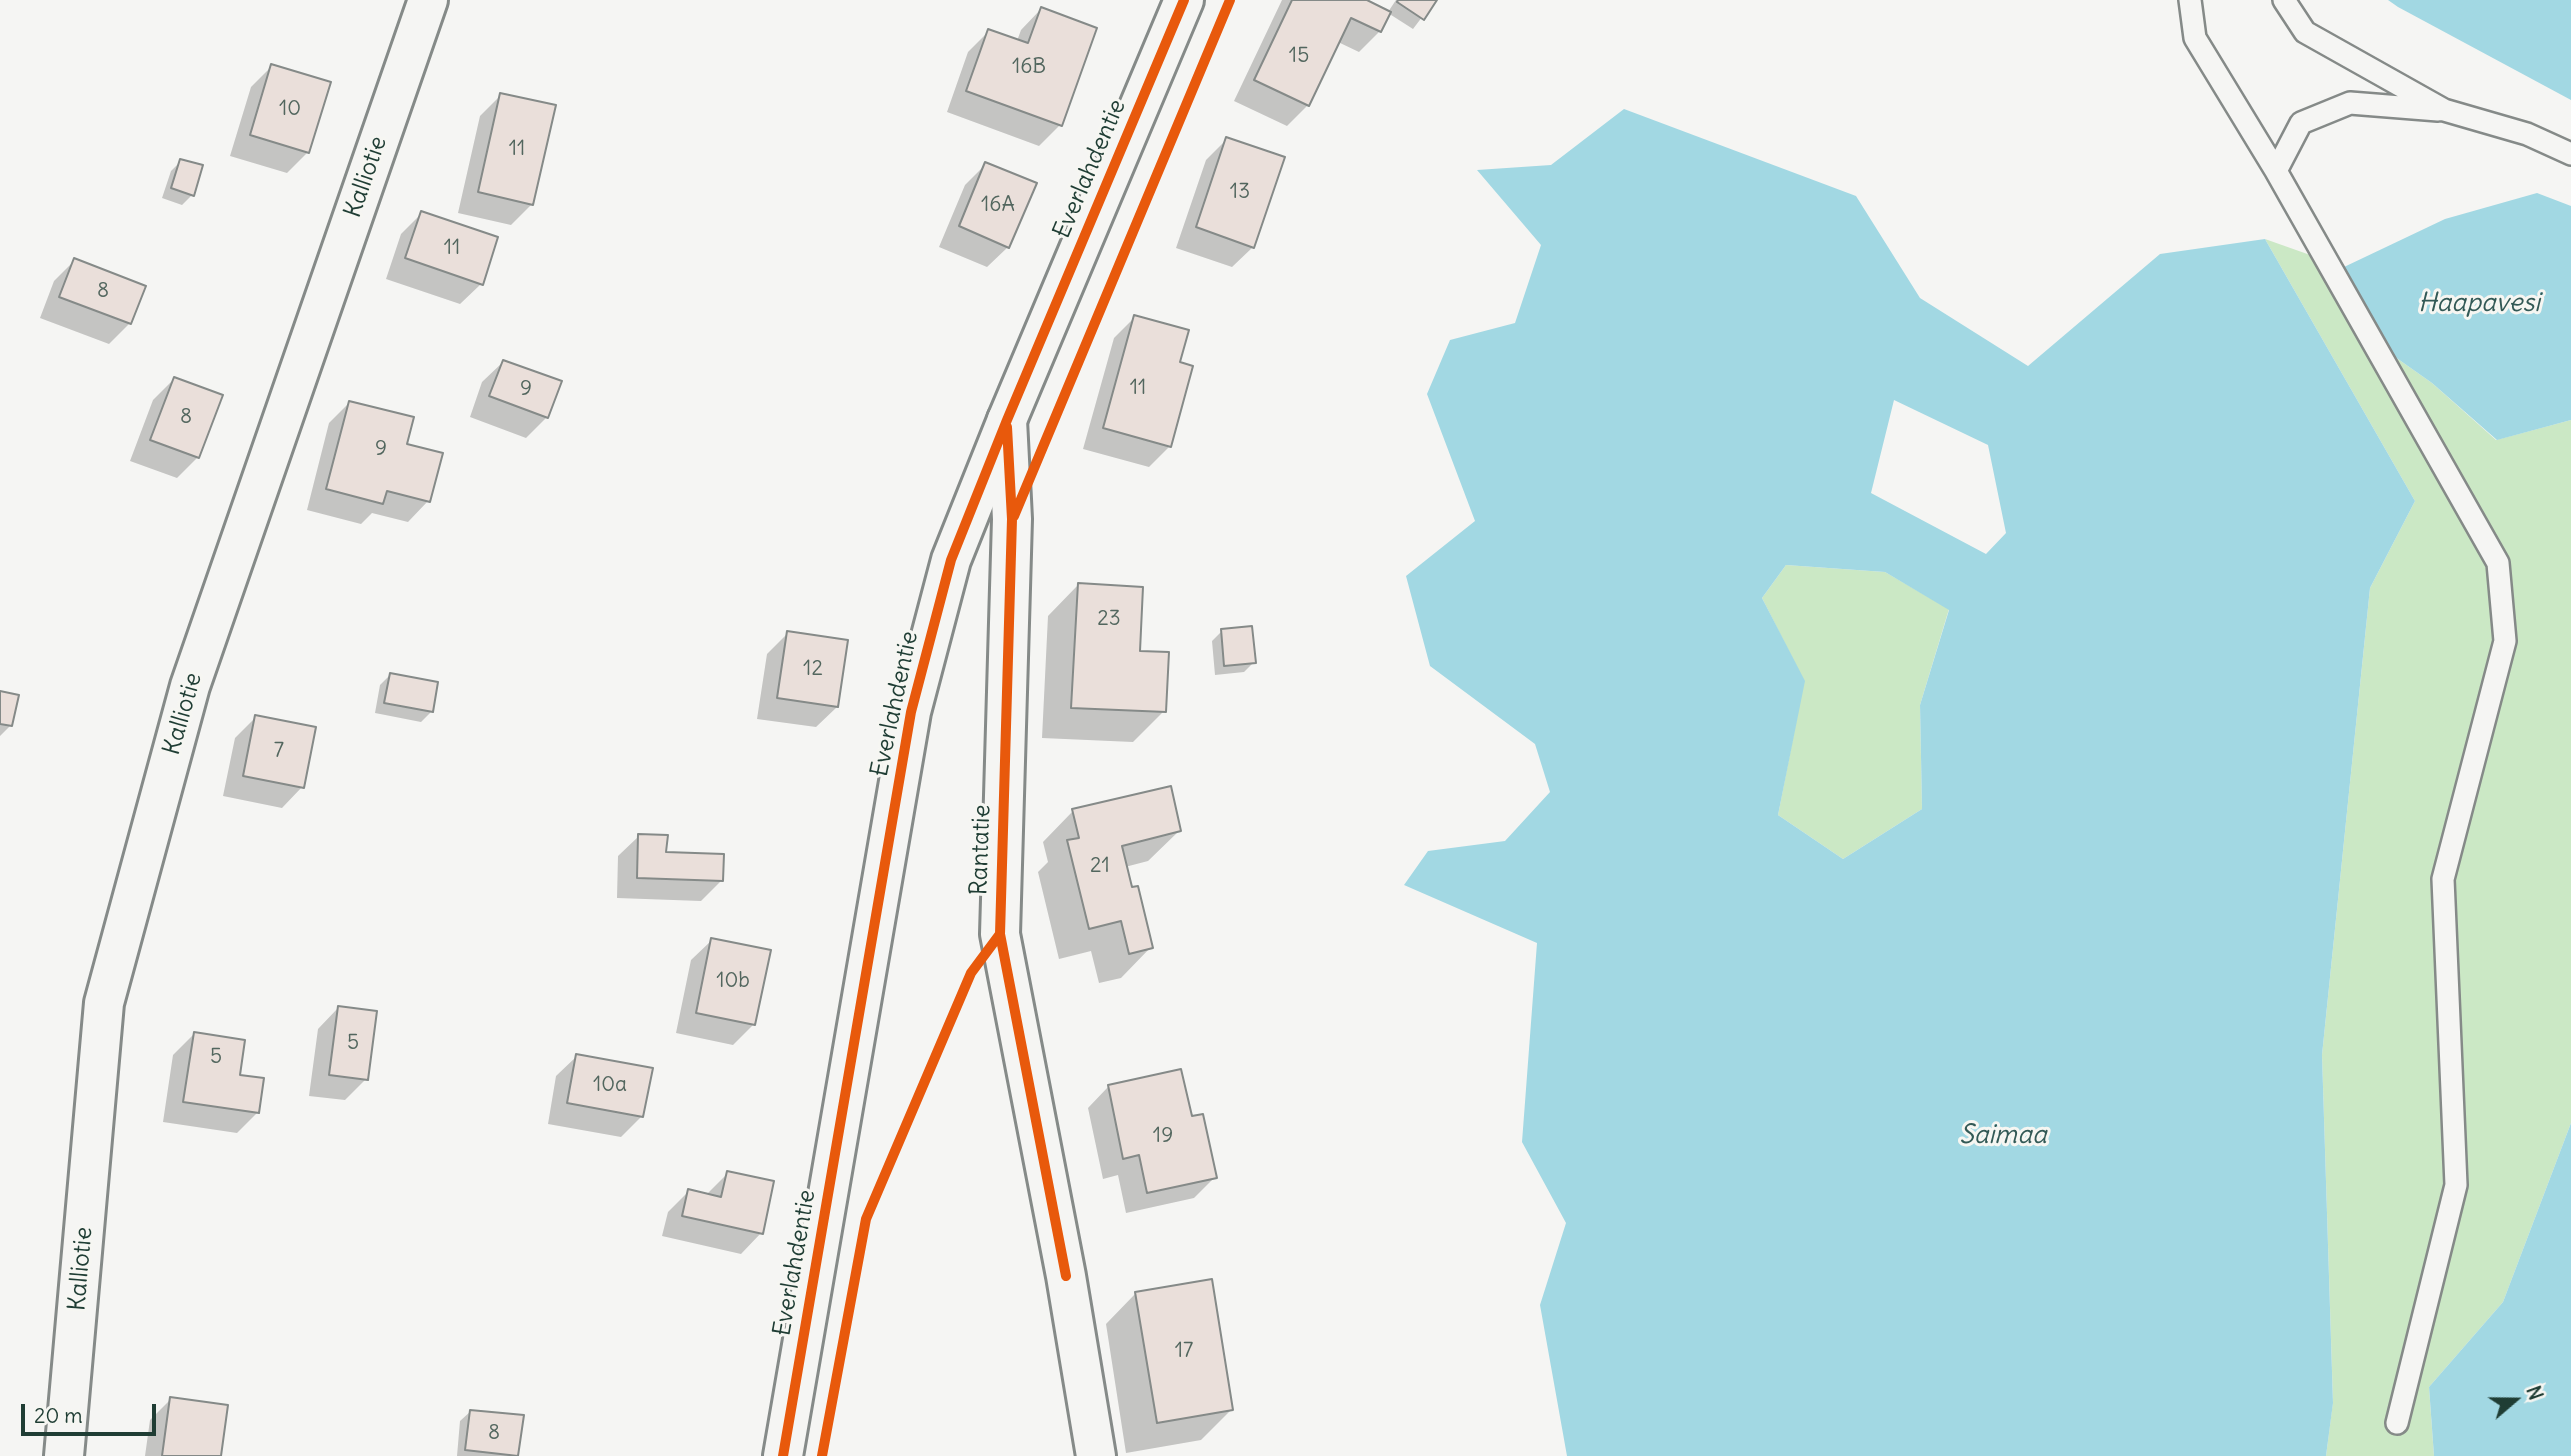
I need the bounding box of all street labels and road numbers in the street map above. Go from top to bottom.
street label: Everlahdentie [1048,95,1132,243]
street label: Kalliotie [339,132,393,222]
street label: Everlahdentie [866,629,924,779]
street label: Kalliotie [158,670,208,758]
street label: Rantatie [965,804,997,896]
street label: Everlahdentie [768,1188,822,1338]
street label: Kalliotie [63,1226,99,1312]

